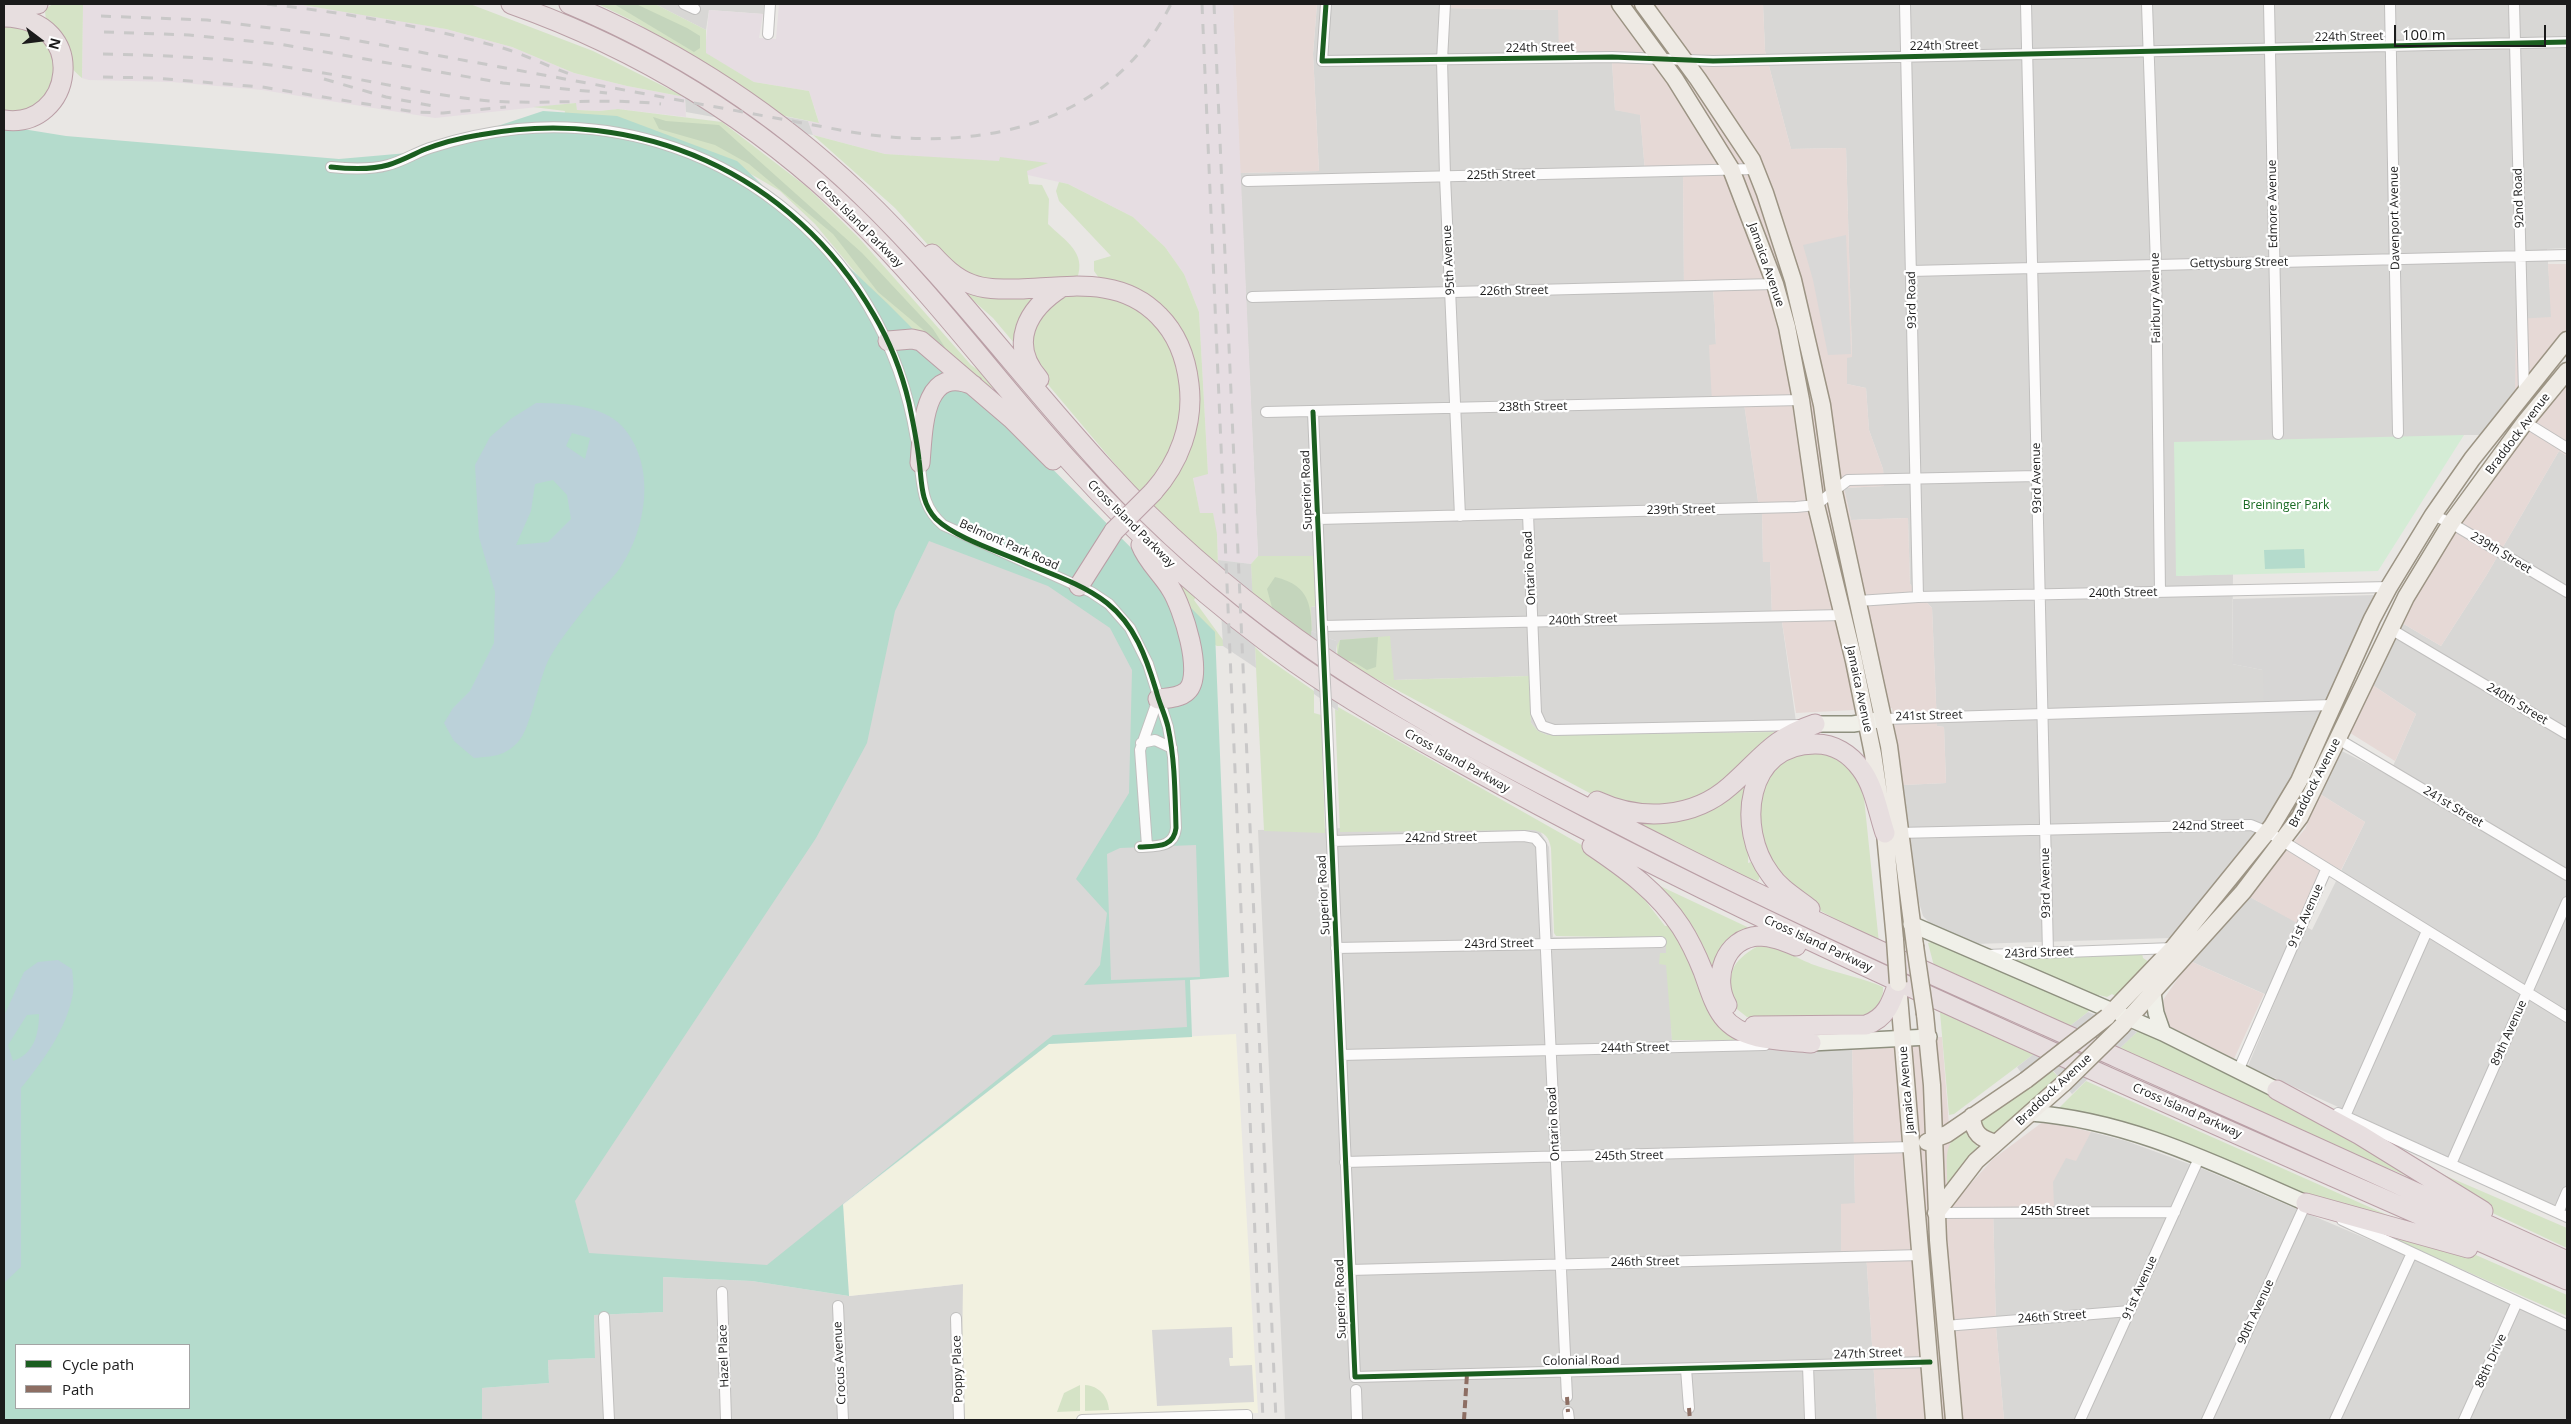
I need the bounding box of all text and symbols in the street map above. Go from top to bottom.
north arrow [15,15,65,65]
scale bar [2396,15,2548,47]
text: 100 m [2402,24,2446,44]
street label: 224th Street [2314,29,2384,45]
text: N [44,36,66,52]
street label: 224th Street [1909,38,1979,54]
street label: 224th Street [1505,40,1575,56]
street label: Edmore Avenue [2265,159,2281,249]
street label: Davenport Avenue [2387,166,2403,270]
street label: 225th Street [1466,167,1536,183]
street label: 92nd Road [2511,168,2527,228]
street label: Cross Island Parkway [812,177,906,271]
street label: Jamaica Avenue [1745,221,1787,309]
street label: 95th Avenue [1440,225,1458,295]
street label: Fairbury Avenue [2148,252,2164,344]
street label: Gettysburg Street [2190,255,2288,271]
street label: 93rd Road [1904,271,1920,329]
street label: 226th Street [1479,283,1549,299]
street label: Braddock Avenue [2483,390,2553,478]
street label: 238th Street [1498,399,1568,415]
street label: 93rd Avenue [2029,442,2045,514]
street label: Superior Road [1298,450,1316,530]
street label: Cross Island Parkway [1084,477,1178,571]
park label: Breininger Park [2243,499,2329,513]
street label: 239th Street [1646,502,1716,518]
street label: Belmont Park Road [957,517,1061,573]
street label: 239th Street [2468,529,2534,577]
street label: Ontario Road [1521,530,1539,606]
street label: 240th Street [2088,585,2158,601]
street label: 240th Street [1548,612,1618,628]
street label: Jamaica Avenue [1843,644,1875,734]
street label: 240th Street [2484,680,2550,728]
street label: 241st Street [1895,708,1963,724]
street label: Cross Island Parkway [1402,726,1512,796]
street label: Braddock Avenue [2286,736,2344,830]
street label: 241st Street [2420,784,2486,830]
street label: 242nd Street [2172,818,2244,834]
street label: 242nd Street [1405,830,1477,846]
street label: 93rd Avenue [2038,847,2054,919]
street label: Superior Road [1315,855,1333,935]
street label: 91st Avenue [2285,882,2327,950]
street label: Cross Island Parkway [1762,913,1874,975]
street label: 243rd Street [1464,936,1534,952]
street label: 243rd Street [2004,945,2074,961]
street label: 89th Avenue [2488,998,2530,1068]
street label: 244th Street [1600,1040,1670,1056]
street label: Jamaica Avenue [1896,1046,1918,1134]
street label: Braddock Avenue [2013,1051,2095,1129]
street label: Cross Island Parkway [2130,1080,2244,1142]
street label: Ontario Road [1545,1086,1563,1162]
street label: 245th Street [1594,1148,1664,1164]
street label: 245th Street [2021,1205,2089,1219]
street label: 246th Street [1610,1254,1680,1270]
street label: 91st Avenue [2119,1254,2161,1322]
street label: Superior Road [1332,1259,1350,1339]
street label: 90th Avenue [2235,1277,2277,1347]
street label: 246th Street [2017,1307,2087,1327]
street label: Crocus Avenue [831,1321,849,1405]
street label: Hazel Place [716,1324,732,1388]
street label: 88th Drive [2472,1332,2510,1390]
street label: Poppy Place [950,1335,966,1403]
legend [15,1344,190,1409]
street label: 247th Street [1833,1346,1903,1362]
street label: Colonial Road [1542,1353,1620,1369]
text: Cycle path [62,1354,134,1374]
text: Path [62,1379,94,1399]

